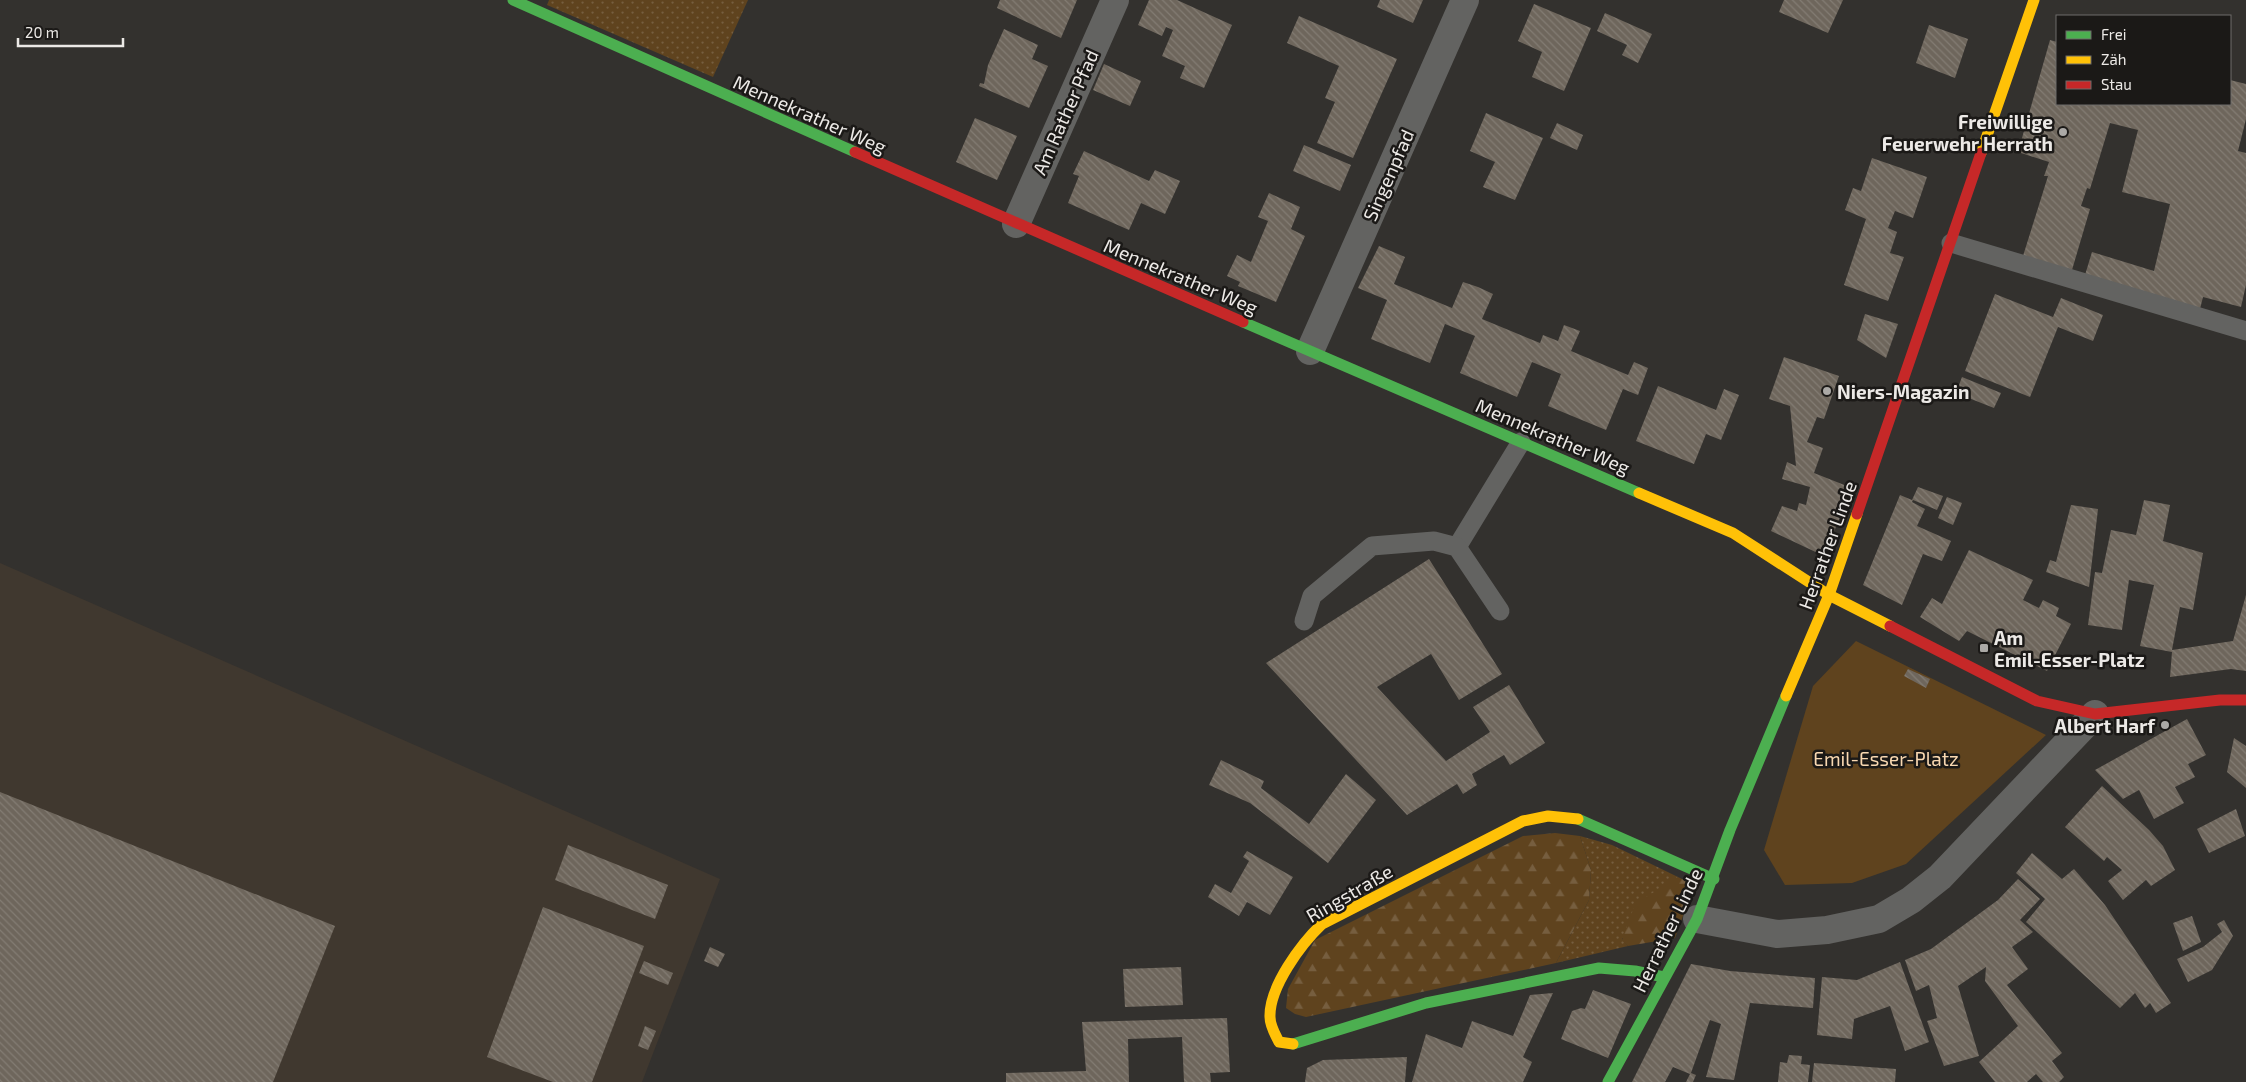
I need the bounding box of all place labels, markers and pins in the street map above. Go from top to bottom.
place label: Freiwillige Feuerwehr Herrath [1882,110,2053,155]
marker: Freiwillige Feuerwehr Herrath [2057,126,2069,138]
place label: Niers-Magazin [1837,380,1969,403]
marker: Niers-Magazin [1821,385,1833,397]
place label: Am Emil-Esser-Platz [1994,626,2145,671]
marker: Am Emil-Esser-Platz [1978,642,1990,654]
place label: Albert Harf [2055,714,2156,737]
marker: Albert Harf [2159,719,2171,731]

